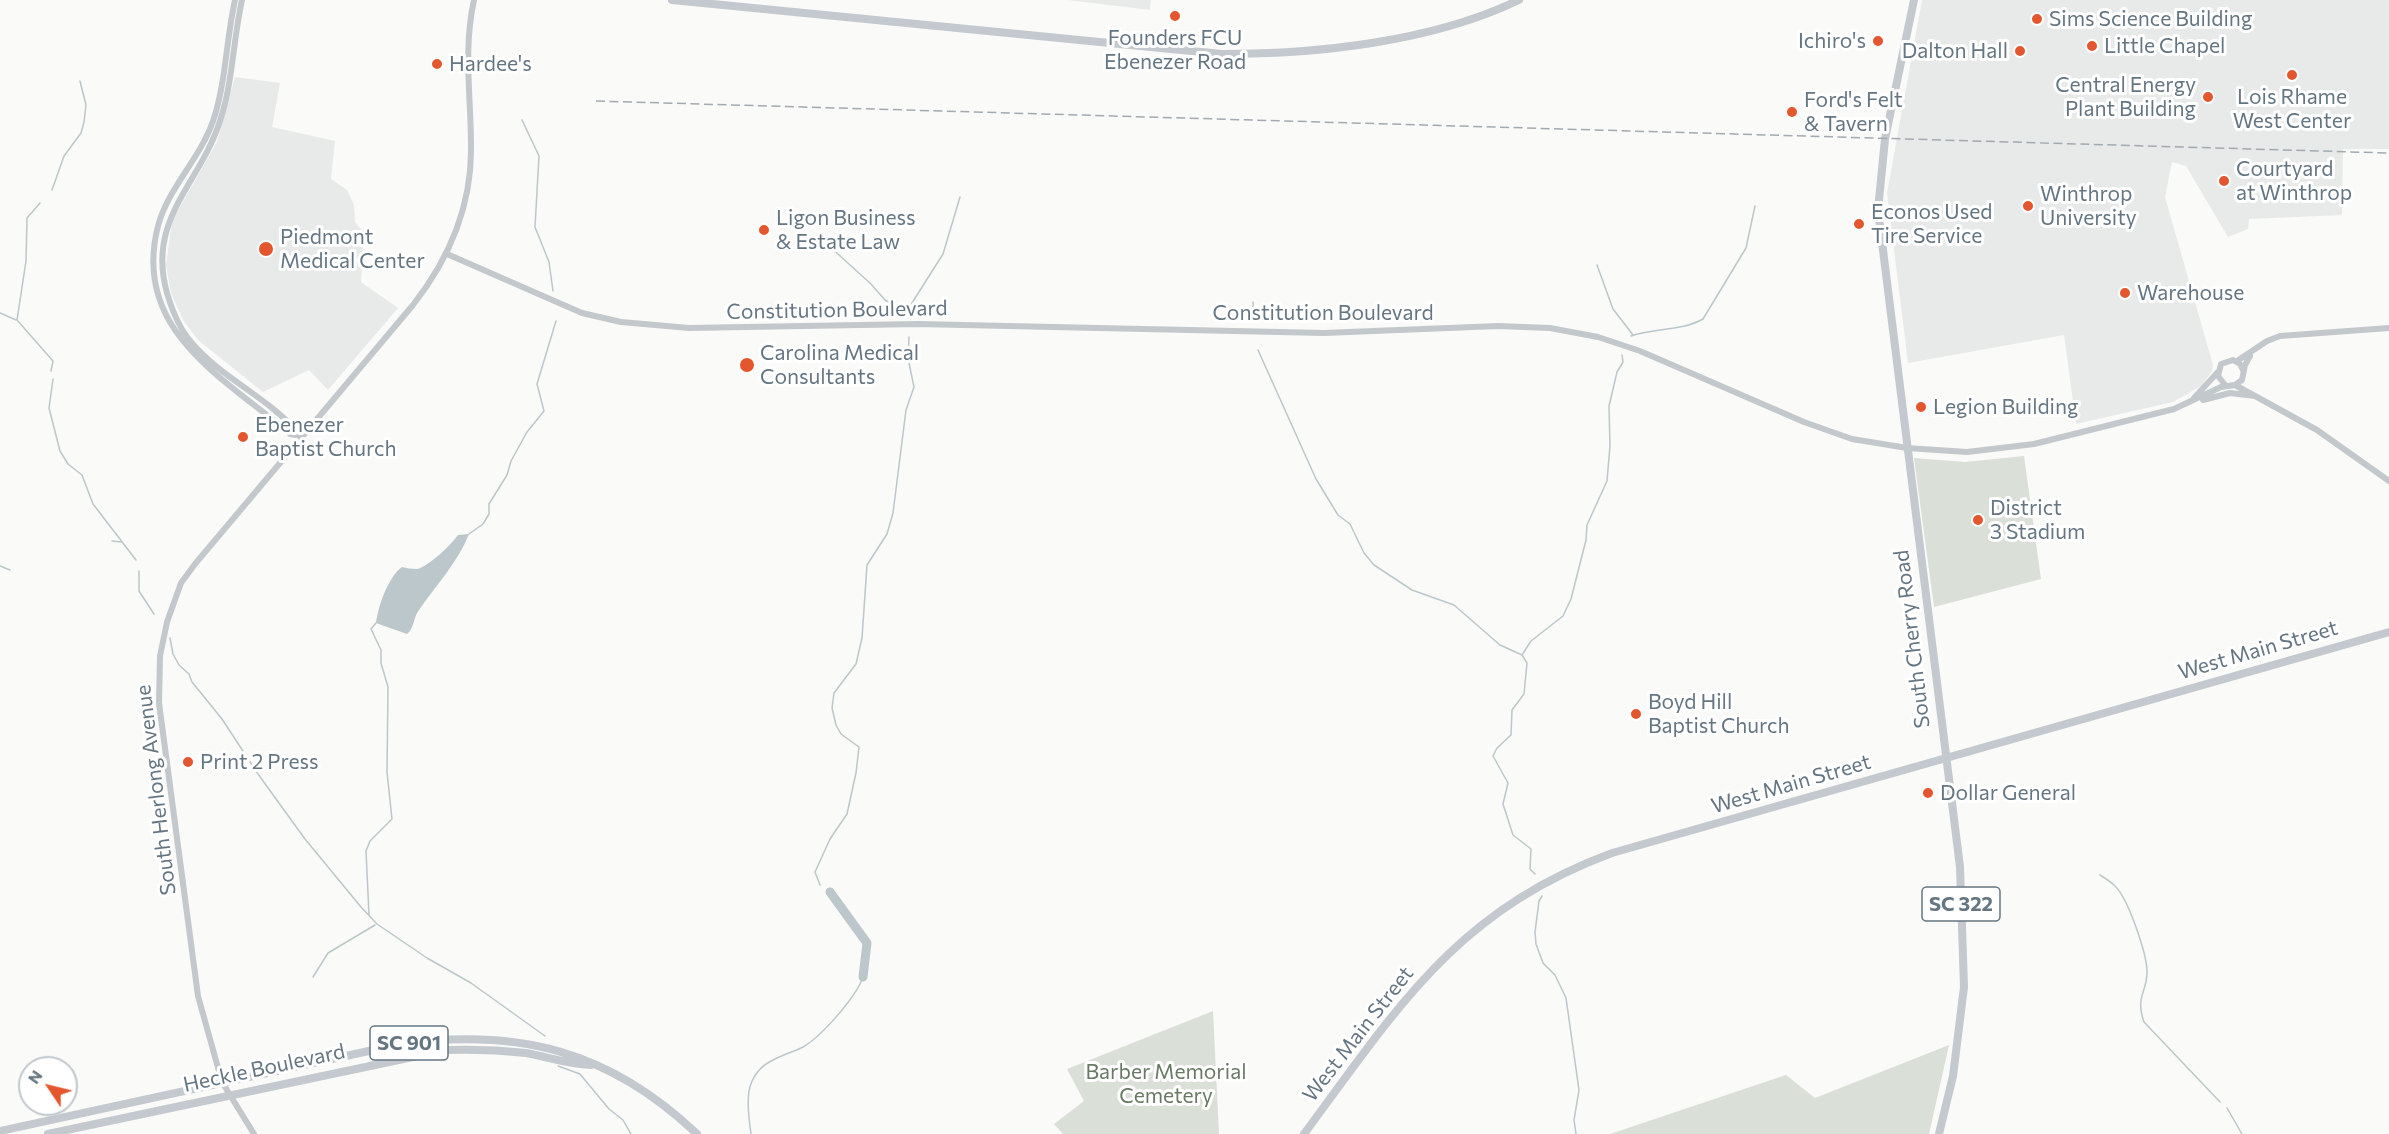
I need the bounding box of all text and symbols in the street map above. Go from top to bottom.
place label: Sims Science Building [2049,6,2252,32]
marker: Founders FCU Ebenezer Road [1168,9,1182,23]
marker: Sims Science Building [2030,12,2044,26]
place label: Founders FCU Ebenezer Road [1104,25,1246,75]
place label: Ichiro's [1798,28,1866,54]
place label: Little Chapel [2104,33,2225,59]
marker: Ichiro's [1871,34,1885,48]
place label: Dalton Hall [1902,38,2008,64]
marker: Little Chapel [2085,39,2099,53]
marker: Dalton Hall [2013,44,2027,58]
place label: Hardee's [449,51,532,77]
marker: Hardee's [430,57,444,71]
marker: Lois Rhame West Center [2285,68,2299,82]
place label: Central Energy Plant Building [2055,72,2196,122]
place label: Lois Rhame West Center [2233,84,2351,134]
place label: Ford's Felt & Tavern [1804,87,1903,137]
marker: Central Energy Plant Building [2201,90,2215,104]
marker: Ford's Felt & Tavern [1785,105,1799,119]
place label: Courtyard at Winthrop [2236,156,2352,206]
marker: Courtyard at Winthrop [2217,174,2231,188]
place label: Winthrop University [2040,181,2137,231]
place label: Econos Used Tire Service [1871,199,1992,249]
marker: Winthrop University [2021,199,2035,213]
place label: Ligon Business & Estate Law [776,205,916,255]
marker: Econos Used Tire Service [1852,217,1866,231]
marker: Ligon Business & Estate Law [757,223,771,237]
place label: Piedmont Medical Center [280,224,425,274]
marker: Piedmont Medical Center [257,240,275,258]
place label: Warehouse [2137,280,2244,306]
marker: Warehouse [2118,286,2132,300]
street label: Constitution Boulevard [726,295,948,325]
street label: Constitution Boulevard [1212,300,1434,326]
place label: Carolina Medical Consultants [760,340,919,390]
marker: Carolina Medical Consultants [738,356,756,374]
place label: Legion Building [1933,394,2078,420]
marker: Legion Building [1914,400,1928,414]
place label: Ebenezer Baptist Church [255,412,397,462]
marker: Ebenezer Baptist Church [236,430,250,444]
place label: District 3 Stadium [1990,495,2085,545]
marker: District 3 Stadium [1971,513,1985,527]
street label: South Cherry Road [1889,548,1935,730]
street label: West Main Street [2175,615,2341,685]
street label: South Herlong Avenue [131,683,181,897]
place label: Boyd Hill Baptist Church [1648,689,1790,739]
marker: Boyd Hill Baptist Church [1629,707,1643,721]
place label: Print 2 Press [200,749,319,775]
street label: West Main Street [1708,749,1874,819]
marker: Print 2 Press [181,755,195,769]
place label: Dollar General [1940,780,2076,806]
marker: Dollar General [1921,786,1935,800]
road number: SC 322 [1922,887,2000,921]
street label: West Main Street [1297,961,1419,1107]
road number: SC 901 [370,1026,448,1060]
street label: Heckle Boulevard [181,1039,347,1097]
north arrow [18,1056,78,1116]
park label: Barber Memorial Cemetery [1086,1059,1246,1109]
text: N [23,1066,46,1087]

